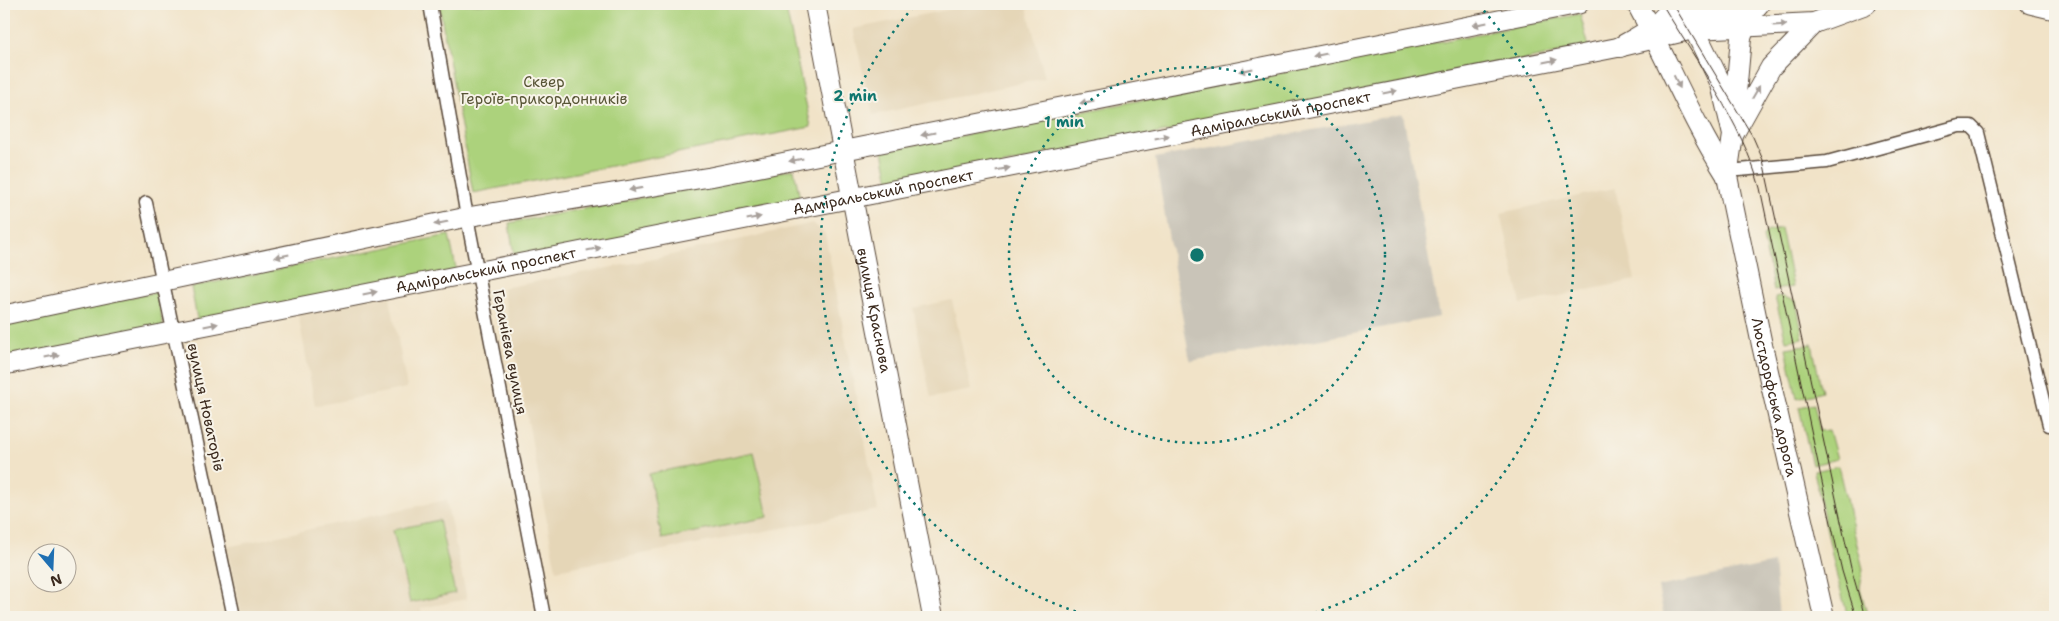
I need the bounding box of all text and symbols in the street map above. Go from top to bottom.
one-way arrow [1471,20,1487,28]
one-way arrow [1772,20,1788,28]
one-way arrow [1312,52,1328,60]
one-way arrow [1542,56,1558,64]
one-way arrow [1239,66,1254,74]
park label: Сквер Героїв-прикордонників [460,72,628,109]
one-way arrow [1673,75,1681,89]
text: 2 min [833,86,877,106]
street label: Адміральський проспект [1189,86,1373,141]
one-way arrow [1752,86,1761,99]
one-way arrow [1383,88,1399,96]
one-way arrow [1079,98,1095,106]
text: 1 min [1044,112,1084,132]
one-way arrow [919,130,935,138]
one-way arrow [1155,133,1171,141]
one-way arrow [788,156,803,164]
street label: Адміральський проспект [791,164,976,220]
one-way arrow [995,165,1010,173]
one-way arrow [627,186,643,194]
one-way arrow [746,214,761,222]
one-way arrow [434,219,449,227]
street label: Адміральський проспект [394,243,578,298]
one-way arrow [587,245,602,253]
street label: вулиця Краснова [852,246,896,375]
centre of rings [1188,246,1206,264]
one-way arrow [275,252,290,260]
street label: Геранієва вулиця [488,288,532,416]
one-way arrow [363,289,378,297]
street label: Люстдорфська дорога [1747,316,1802,479]
one-way arrow [203,320,219,328]
street label: вулиця Новаторів [183,341,229,473]
one-way arrow [44,352,59,360]
north arrow [28,544,78,594]
text: N [48,570,64,591]

